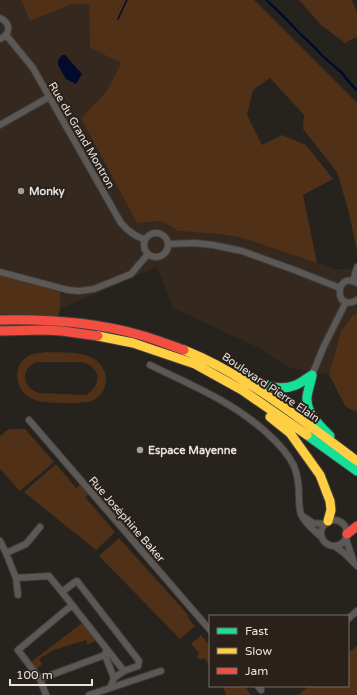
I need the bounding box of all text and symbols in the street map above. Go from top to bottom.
street label: Rue du Grand Montron [46,80,117,191]
place label: Monky [29,185,65,199]
marker: Monky [16,186,26,196]
street label: Boulevard Pierre Elain [220,350,322,425]
place label: Espace Mayenne [148,444,237,458]
marker: Espace Mayenne [135,445,145,455]
street label: Rue Joséphine Baker [86,474,168,565]
legend [209,615,349,687]
text: Fast [245,624,269,638]
text: Slow [245,644,272,658]
scale bar [10,661,92,687]
text: Jam [245,664,268,678]
text: 100 m [16,668,53,682]

